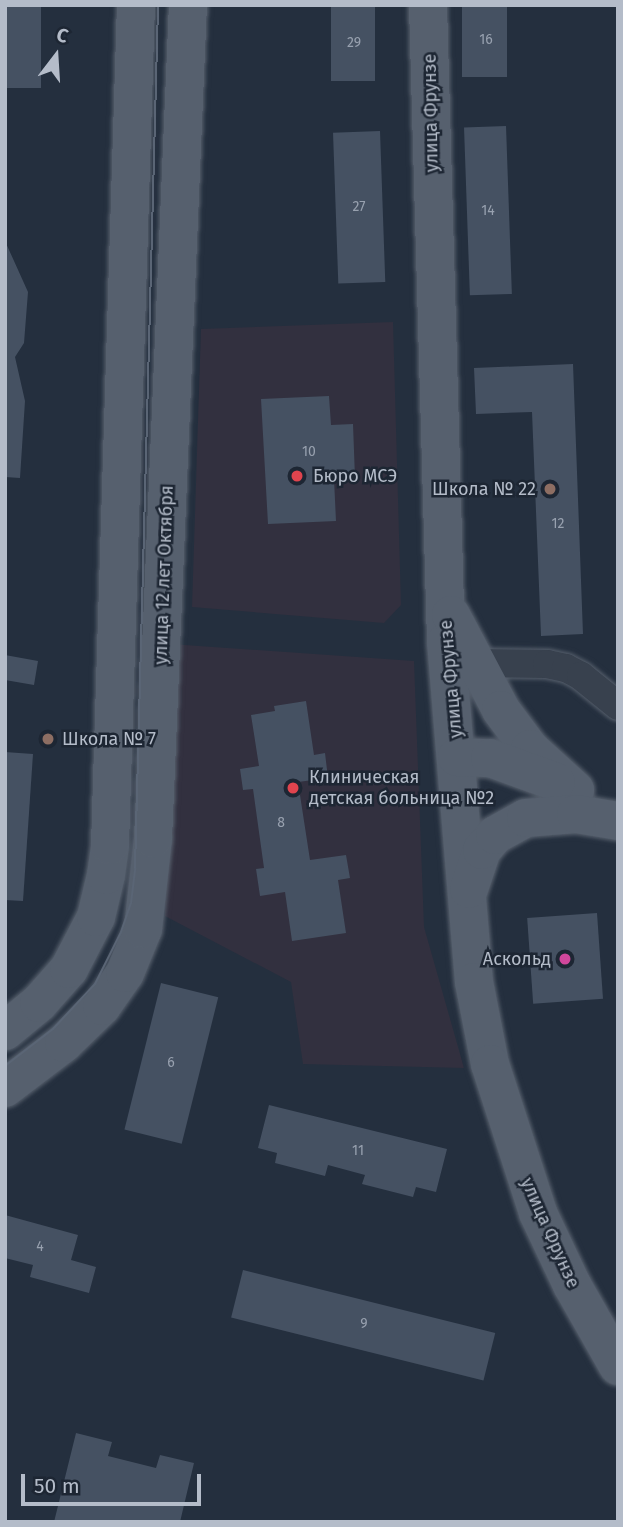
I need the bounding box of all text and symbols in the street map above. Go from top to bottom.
north arrow [21,21,91,91]
text: С [54,23,71,48]
house number: 16 [479,32,493,48]
house number: 29 [347,35,361,51]
street label: улица Фрунзе [419,54,443,172]
house number: 27 [352,199,366,215]
house number: 14 [481,203,495,219]
house number: 10 [302,444,316,460]
place label: Бюро МСЭ [313,465,397,487]
marker: Бюро МСЭ [287,466,307,486]
place label: Школа № 22 [432,478,536,500]
marker: Школа № 22 [542,481,558,497]
street label: улица 12 лет Октября [150,485,178,665]
house number: 12 [552,516,564,532]
street label: улица Фрунзе [435,619,467,739]
place label: Школа № 7 [62,728,156,750]
marker: Школа № 7 [40,731,56,747]
place label: Клиническая детская больница №2 [309,767,494,810]
marker: Клиническая детская больница №2 [283,778,303,798]
house number: 8 [277,815,285,831]
place label: Аскольд [483,948,551,970]
marker: Аскольд [557,951,573,967]
house number: 6 [167,1055,175,1071]
house number: 11 [352,1143,364,1159]
street label: улица Фрунзе [516,1174,584,1292]
house number: 4 [36,1239,44,1255]
house number: 9 [360,1316,368,1332]
scale bar [24,1460,205,1504]
text: 50 m [34,1473,80,1499]

